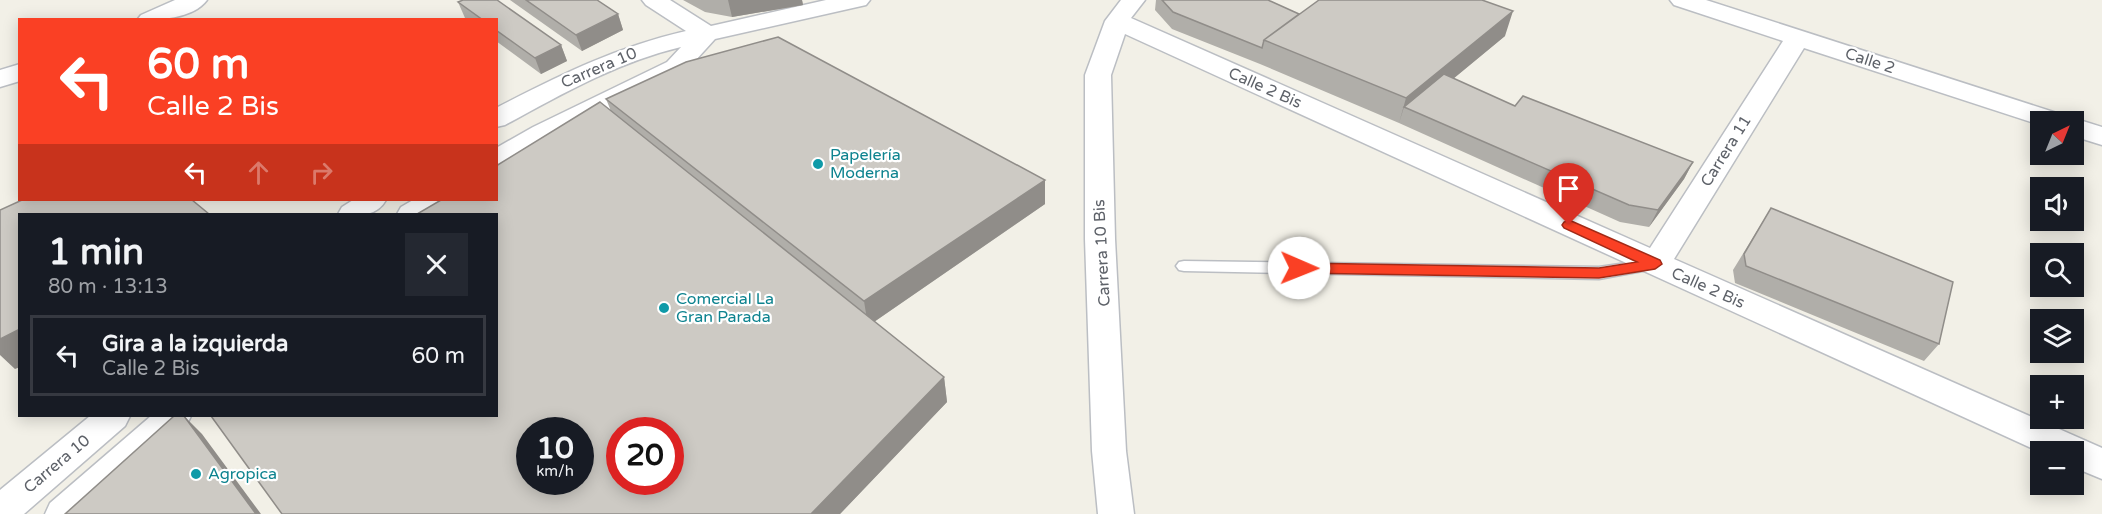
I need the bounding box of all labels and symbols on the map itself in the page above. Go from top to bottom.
street label: Carrera 10 [558,43,640,93]
street label: Calle 2 [1842,44,1898,78]
street label: Calle 2 Bis [1225,63,1305,113]
north arrow [2030,111,2084,165]
street label: Carrera 11 [1696,112,1756,190]
place label: Papelería Moderna [830,145,901,183]
marker: Papelería Moderna [811,157,825,171]
pin [1543,163,1594,225]
street label: Carrera 10 Bis [1089,199,1115,307]
position arrow [1267,236,1331,300]
street label: Calle 2 Bis [1668,263,1748,313]
place label: Comercial La Gran Parada [676,289,774,327]
marker: Comercial La Gran Parada [657,301,671,315]
speed limit sign: 20 [606,417,684,495]
street label: Carrera 10 [20,430,94,498]
place label: Agropica [208,464,277,484]
marker: Agropica [189,467,203,481]

